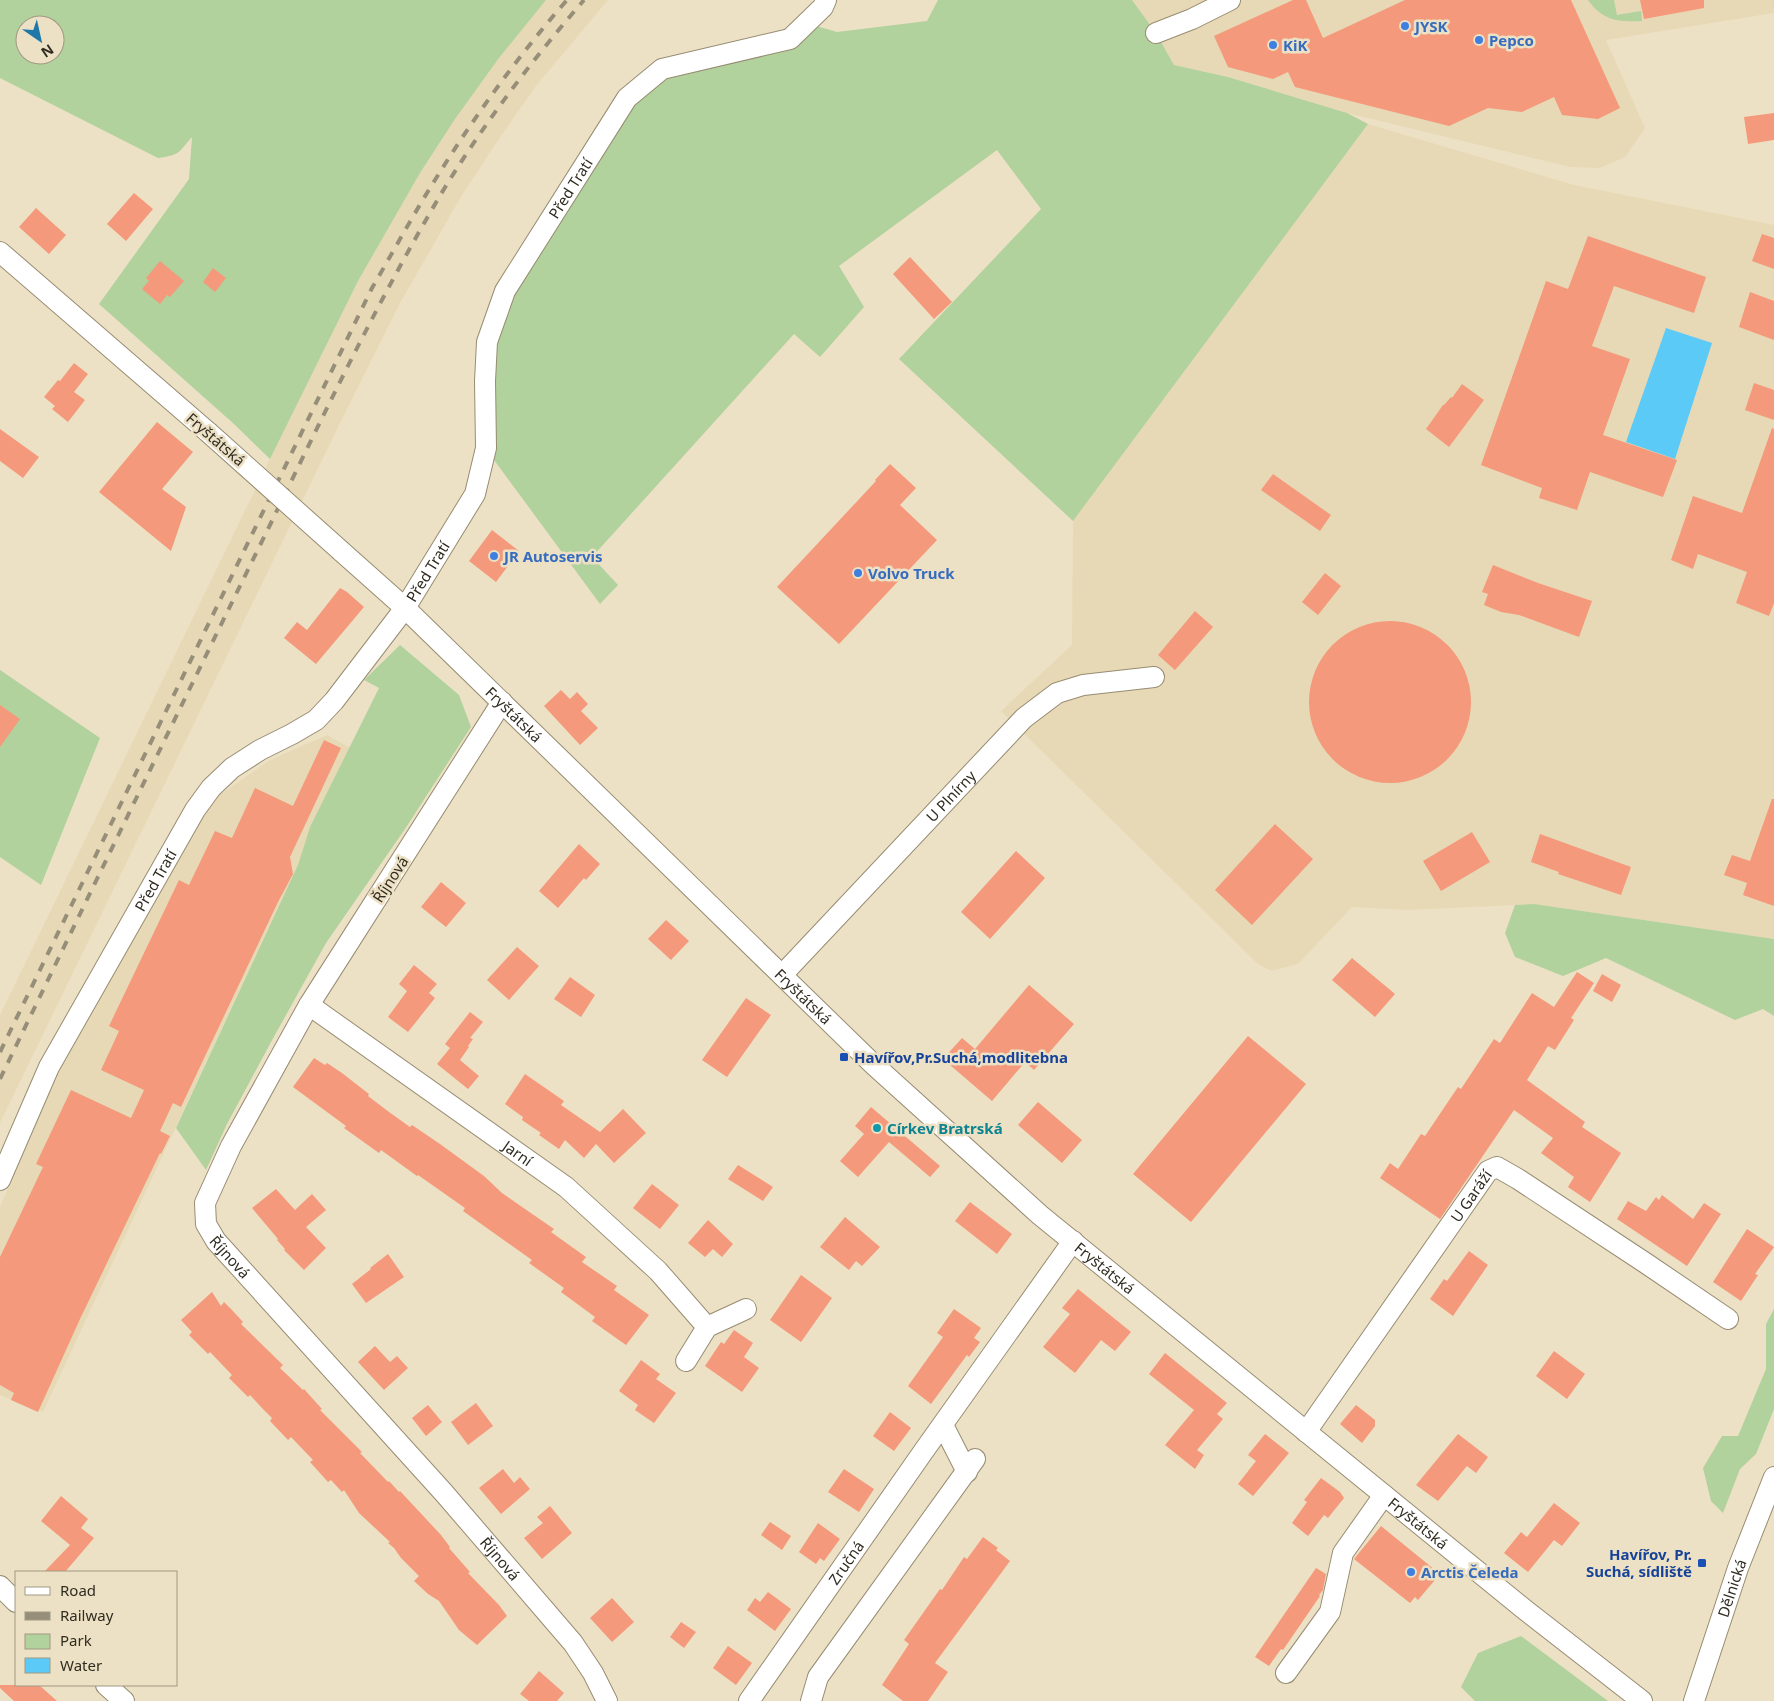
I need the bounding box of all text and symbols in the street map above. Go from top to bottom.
north arrow [15,15,65,65]
place label: JYSK [1413,16,1448,36]
marker: JYSK [1399,20,1411,32]
place label: Pepco [1489,30,1534,50]
marker: Pepco [1473,34,1485,46]
place label: KiK [1283,35,1307,55]
marker: KiK [1267,39,1279,51]
text: N [38,40,58,62]
street label: Před Tratí [544,153,597,222]
street label: Fryštátská [182,408,250,470]
street label: Před Tratí [401,536,454,605]
place label: JR Autoservis [502,546,603,566]
marker: JR Autoservis [488,550,500,562]
place label: Volvo Truck [868,563,955,583]
marker: Volvo Truck [852,567,864,579]
street label: Fryštátská [481,682,547,746]
street label: U Plnírny [921,765,980,826]
street label: Před Tratí [130,845,181,915]
street label: Říjnová [368,852,412,906]
street label: Fryštátská [771,964,836,1028]
place label: Havířov,Pr.Suchá,modlitebna [854,1047,1068,1067]
marker: Havířov,Pr.Suchá,modlitebna [838,1051,850,1063]
place label: Církev Bratrská [887,1118,1003,1138]
marker: Církev Bratrská [871,1122,883,1134]
street label: Jarní [497,1134,538,1171]
street label: U Garáží [1446,1165,1497,1226]
street label: Říjnová [206,1231,255,1282]
street label: Fryštátská [1071,1237,1139,1298]
street label: Fryštátská [1384,1493,1452,1553]
street label: Říjnová [476,1533,525,1584]
street label: Zručná [824,1537,868,1588]
place label: Havířov, Pr. Suchá, sídliště [1586,1544,1692,1581]
street label: Dělnická [1712,1556,1751,1620]
marker: Havířov, Pr. Suchá, sídliště [1696,1557,1708,1569]
place label: Arctis Čeleda [1421,1562,1518,1582]
marker: Arctis Čeleda [1405,1566,1417,1578]
legend [15,1571,178,1686]
text: Road [60,1580,96,1600]
text: Railway [60,1605,114,1625]
text: Park [60,1630,92,1650]
text: Water [60,1655,102,1675]

